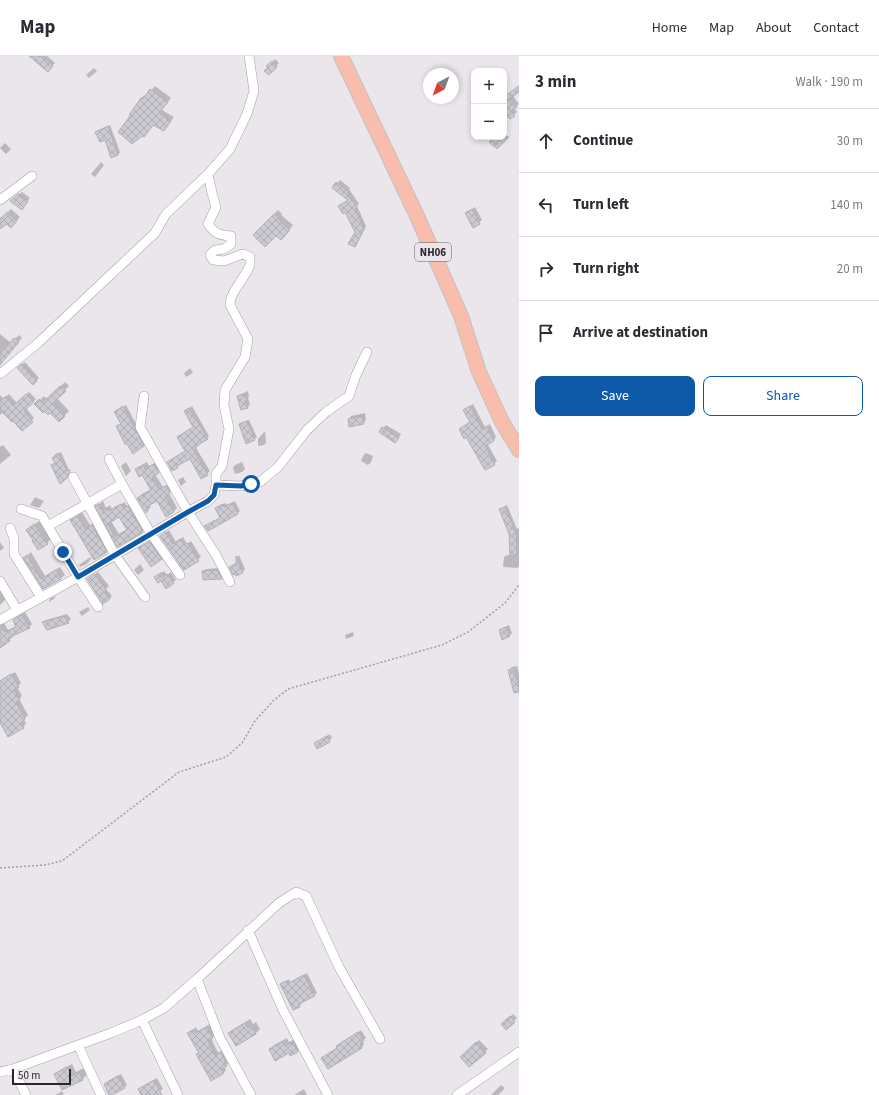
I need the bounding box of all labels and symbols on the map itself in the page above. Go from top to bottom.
north arrow [423,68,459,104]
road number: NH06 [415,243,451,261]
route start [242,475,260,493]
route end [54,543,72,561]
scale bar [12,1067,71,1086]

